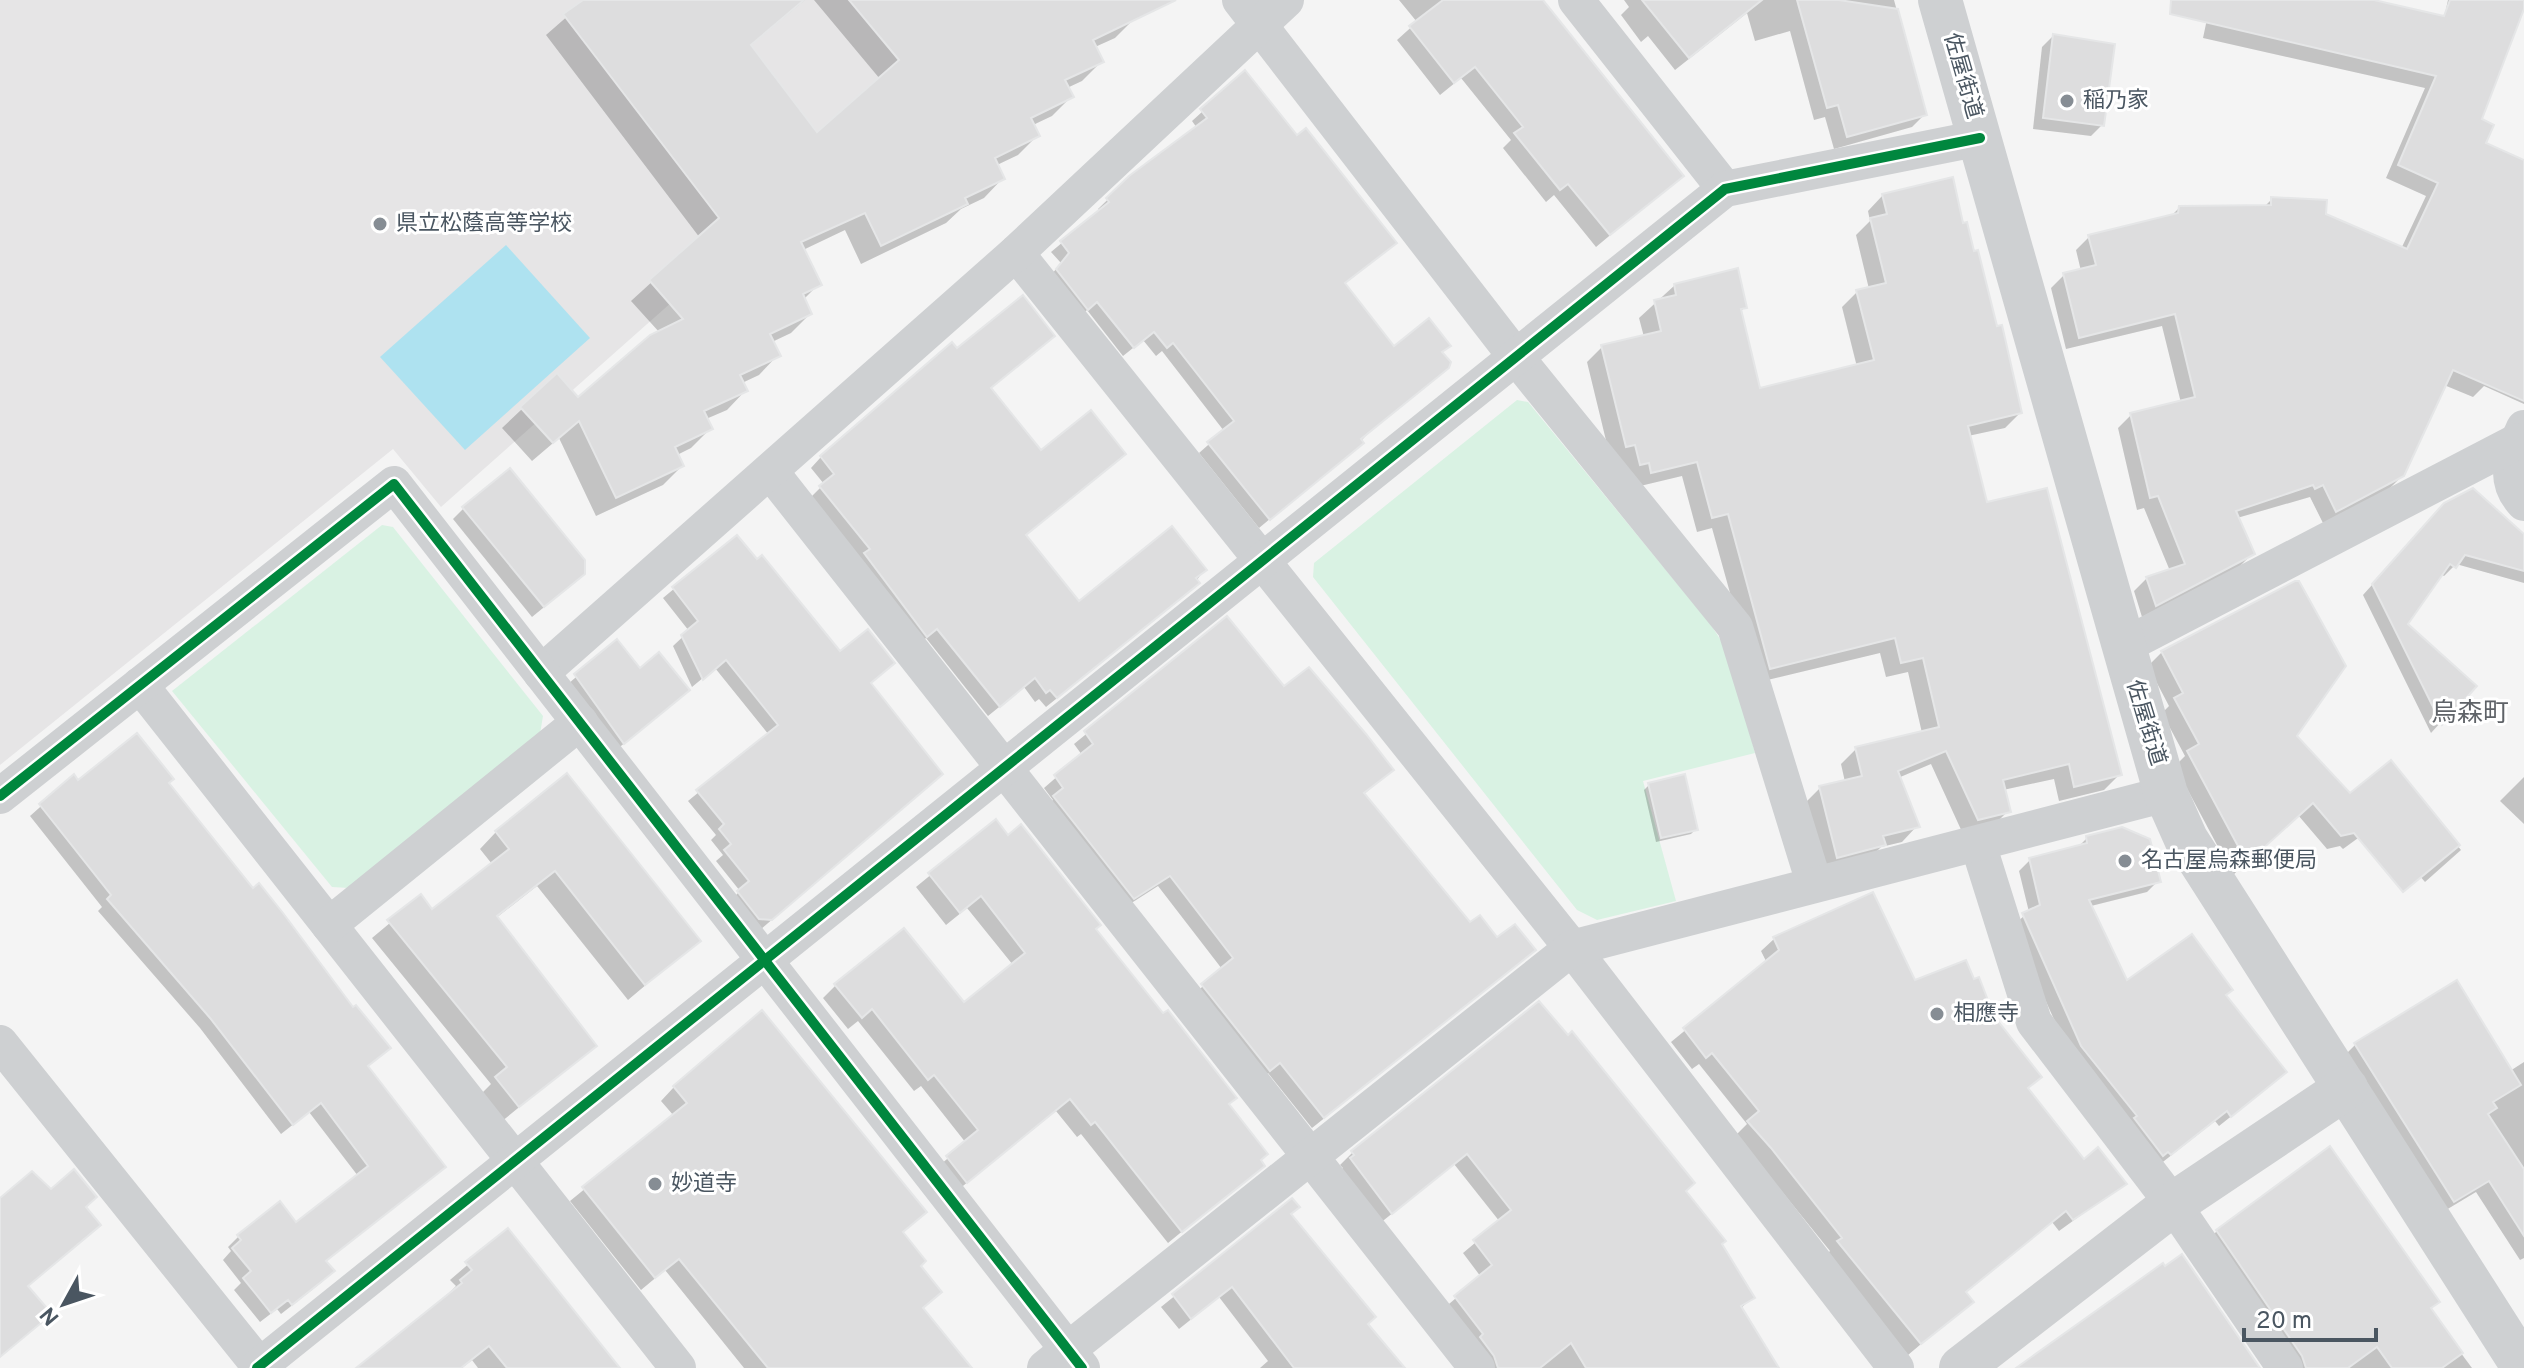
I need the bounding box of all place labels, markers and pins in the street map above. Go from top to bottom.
place label: 稲乃家 [2083,88,2149,115]
marker: 稲乃家 [2058,92,2076,110]
place label: 県立松蔭高等学校 [396,211,572,238]
marker: 県立松蔭高等学校 [371,215,389,233]
place label: 名古屋烏森郵便局 [2141,848,2317,875]
marker: 名古屋烏森郵便局 [2116,852,2134,870]
place label: 相應寺 [1953,1001,2019,1028]
marker: 相應寺 [1928,1005,1946,1023]
place label: 妙道寺 [671,1171,737,1198]
marker: 妙道寺 [646,1175,664,1193]

